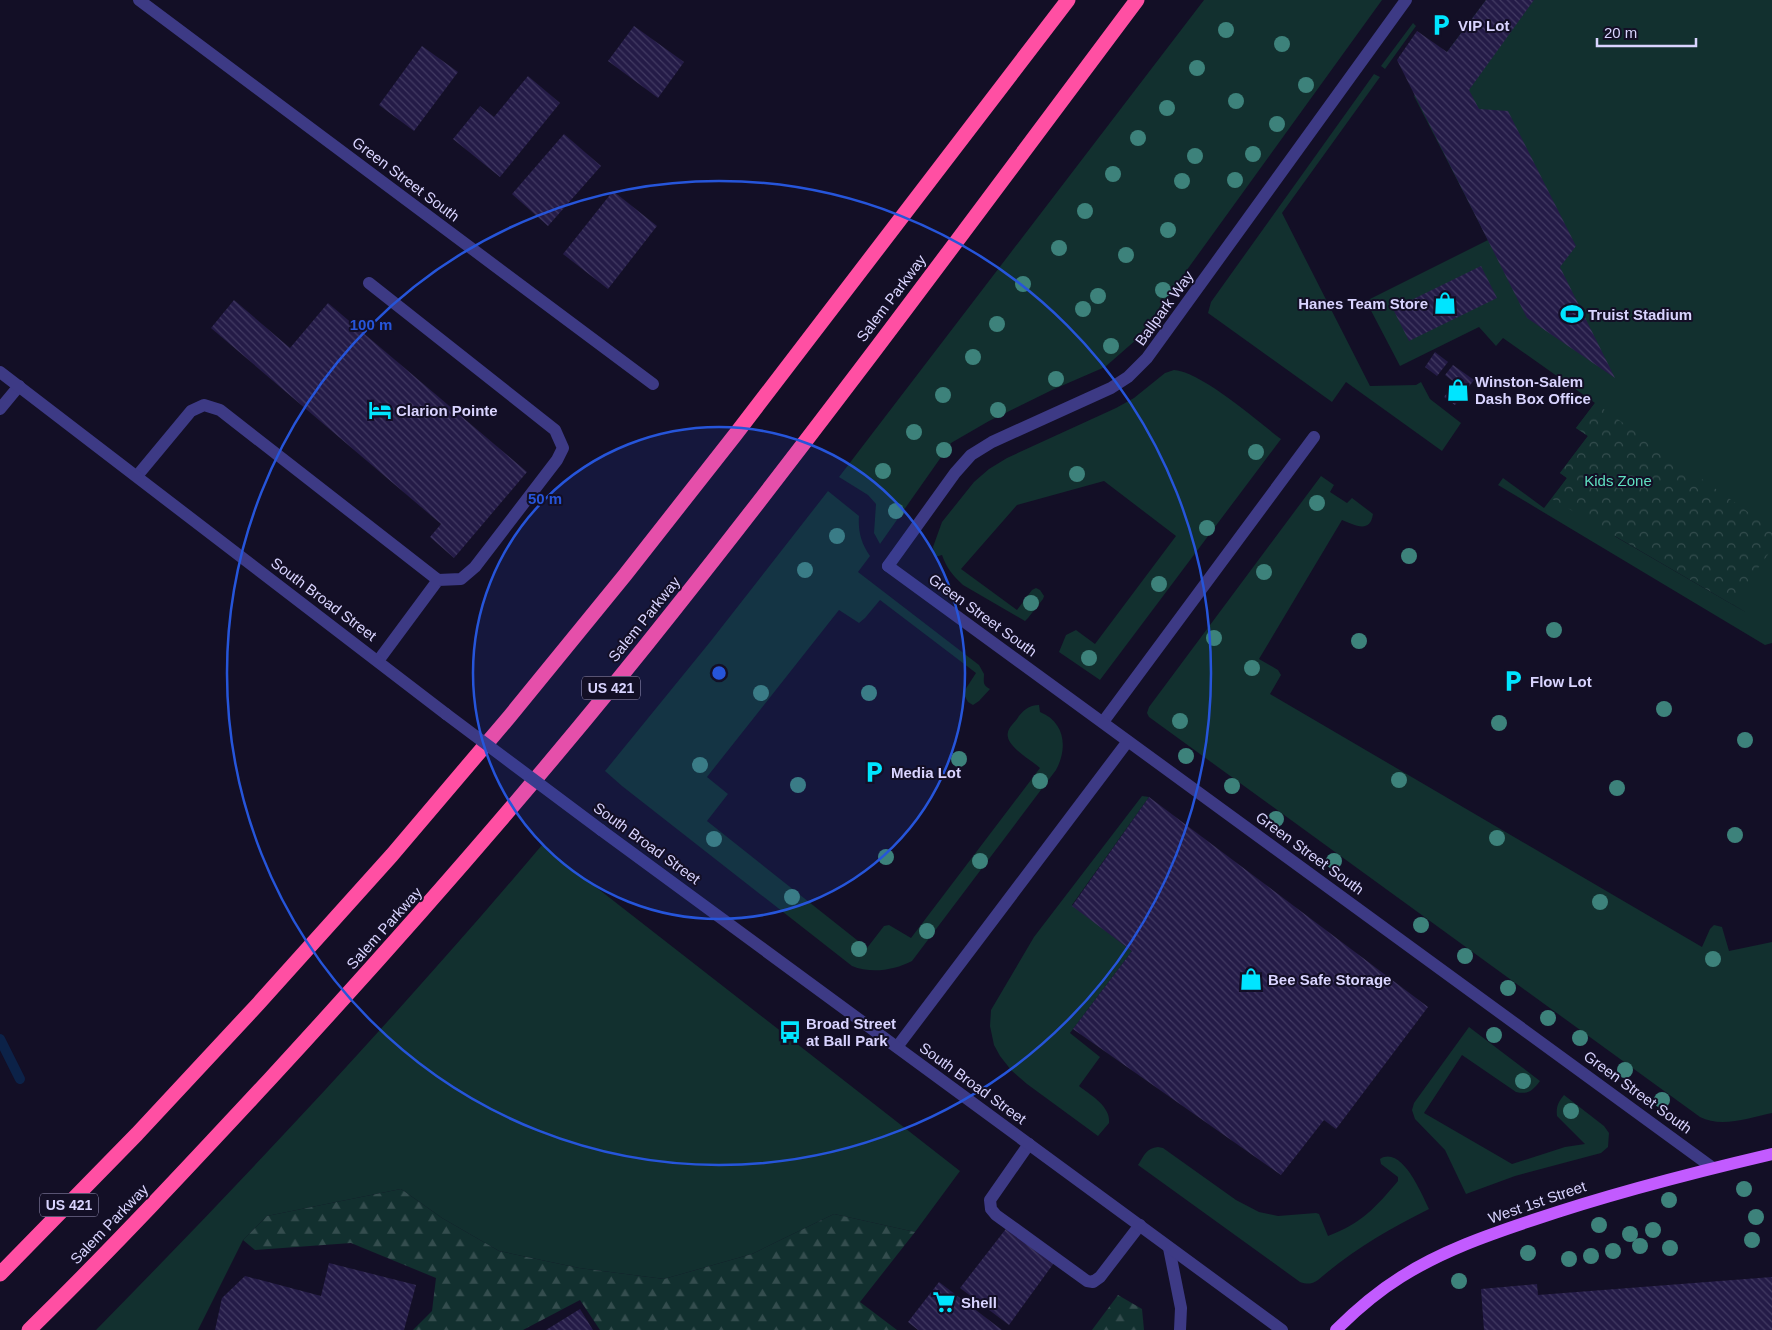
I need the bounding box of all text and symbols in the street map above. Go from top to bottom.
parking icon: VIP Lot [1428,12,1454,38]
scale bar [1597,15,1696,47]
place label: VIP Lot [1458,17,1509,34]
text: 20 m [1604,24,1637,41]
street label: Green Street South [349,133,463,225]
street label: Salem Parkway [853,251,929,345]
street label: Ballpark Way [1131,267,1197,349]
shop icon: Hanes Team Store [1432,290,1458,316]
place label: Hanes Team Store [1298,295,1428,312]
sports icon: Truist Stadium [1559,301,1585,327]
place label: Truist Stadium [1588,306,1692,323]
text: 100 m [350,316,392,333]
place label: Winston-Salem Dash Box Office [1475,373,1591,407]
shop icon: Winston-Salem Dash Box Office [1445,377,1471,403]
hotel icon: Clarion Pointe [367,397,393,423]
place label: Clarion Pointe [396,402,498,419]
park label: Kids Zone [1584,472,1652,489]
text: 50 m [528,490,562,507]
street label: South Broad Street [268,554,381,645]
street label: Green Street South [926,570,1040,660]
street label: Salem Parkway [605,573,684,665]
centre of rings [710,664,728,682]
parking icon: Flow Lot [1500,668,1526,694]
place label: Flow Lot [1530,673,1592,690]
road number: US 421 [582,676,640,700]
parking icon: Media Lot [861,759,887,785]
place label: Media Lot [891,764,961,781]
street label: South Broad Street [590,799,704,888]
street label: Green Street South [1253,808,1367,898]
street label: Salem Parkway [343,883,426,972]
shop icon: Bee Safe Storage [1238,966,1264,992]
place label: Bee Safe Storage [1268,971,1391,988]
place label: Broad Street at Ball Park [806,1015,896,1049]
bus stop icon: Broad Street at Ball Park [777,1019,803,1045]
street label: South Broad Street [916,1039,1030,1128]
street label: Green Street South [1581,1047,1695,1137]
street label: West 1st Street [1486,1177,1589,1227]
street label: Salem Parkway [67,1180,152,1267]
road number: US 421 [40,1194,98,1216]
supermarket icon: Shell [931,1289,957,1315]
place label: Shell [961,1294,997,1311]

